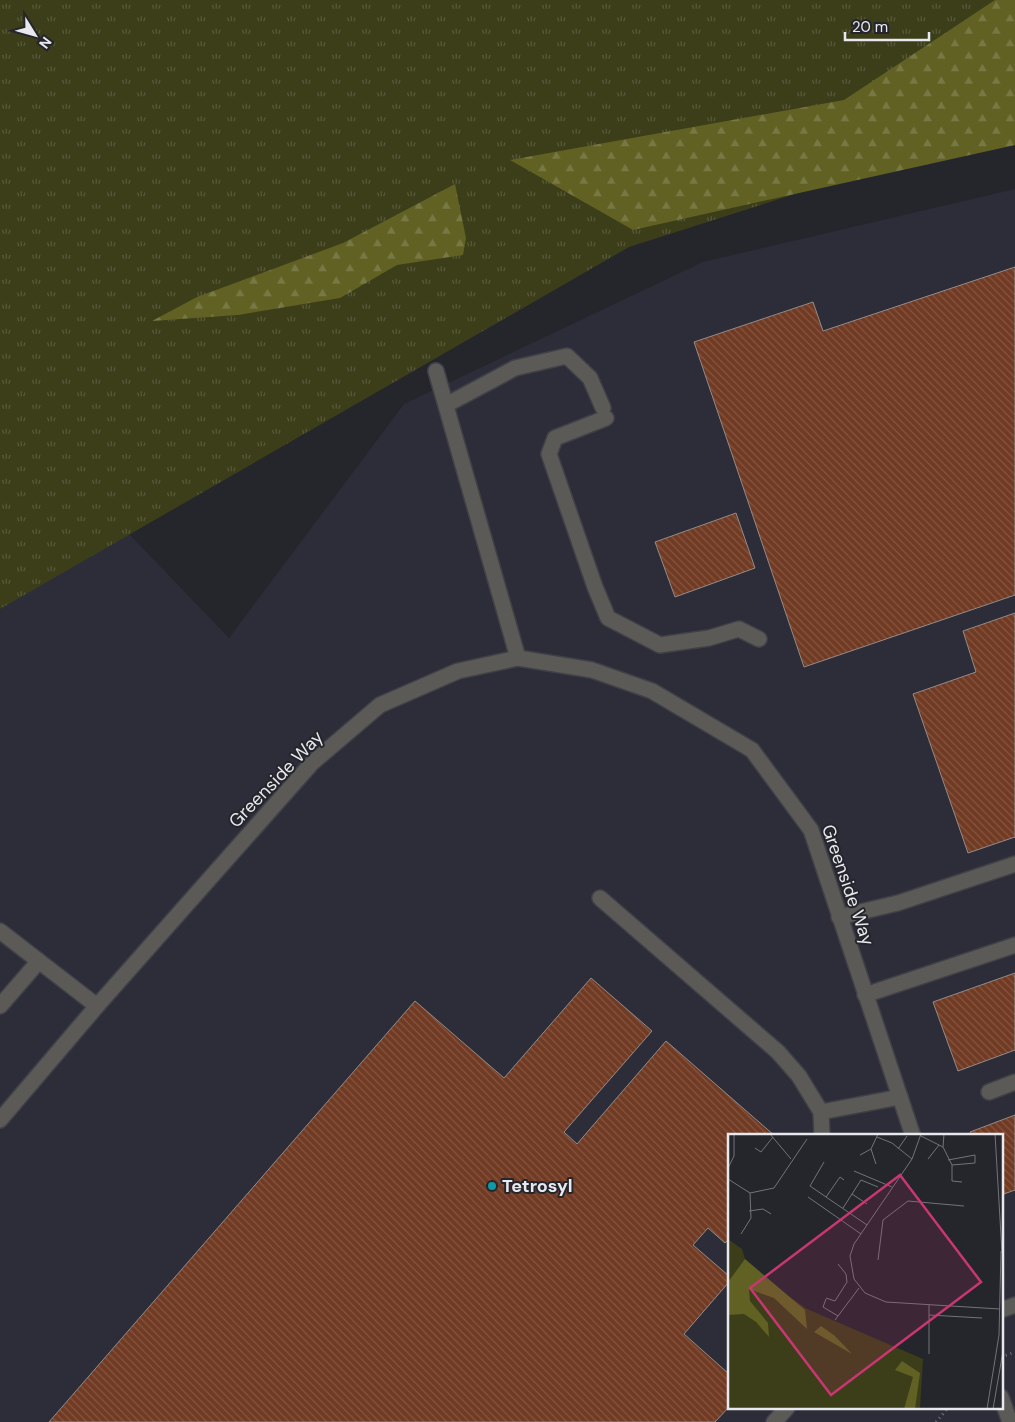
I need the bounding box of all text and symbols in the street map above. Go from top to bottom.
north arrow [10,10,60,60]
scale bar [845,10,929,42]
text: 20 m [852,17,888,37]
text: N [35,33,56,52]
street label: Greenside Way [223,725,329,833]
street label: Greenside Way [816,821,880,949]
inset map [728,1134,1002,1410]
place label: Tetrosyl [502,1174,573,1198]
marker: Tetrosyl [486,1180,498,1192]

